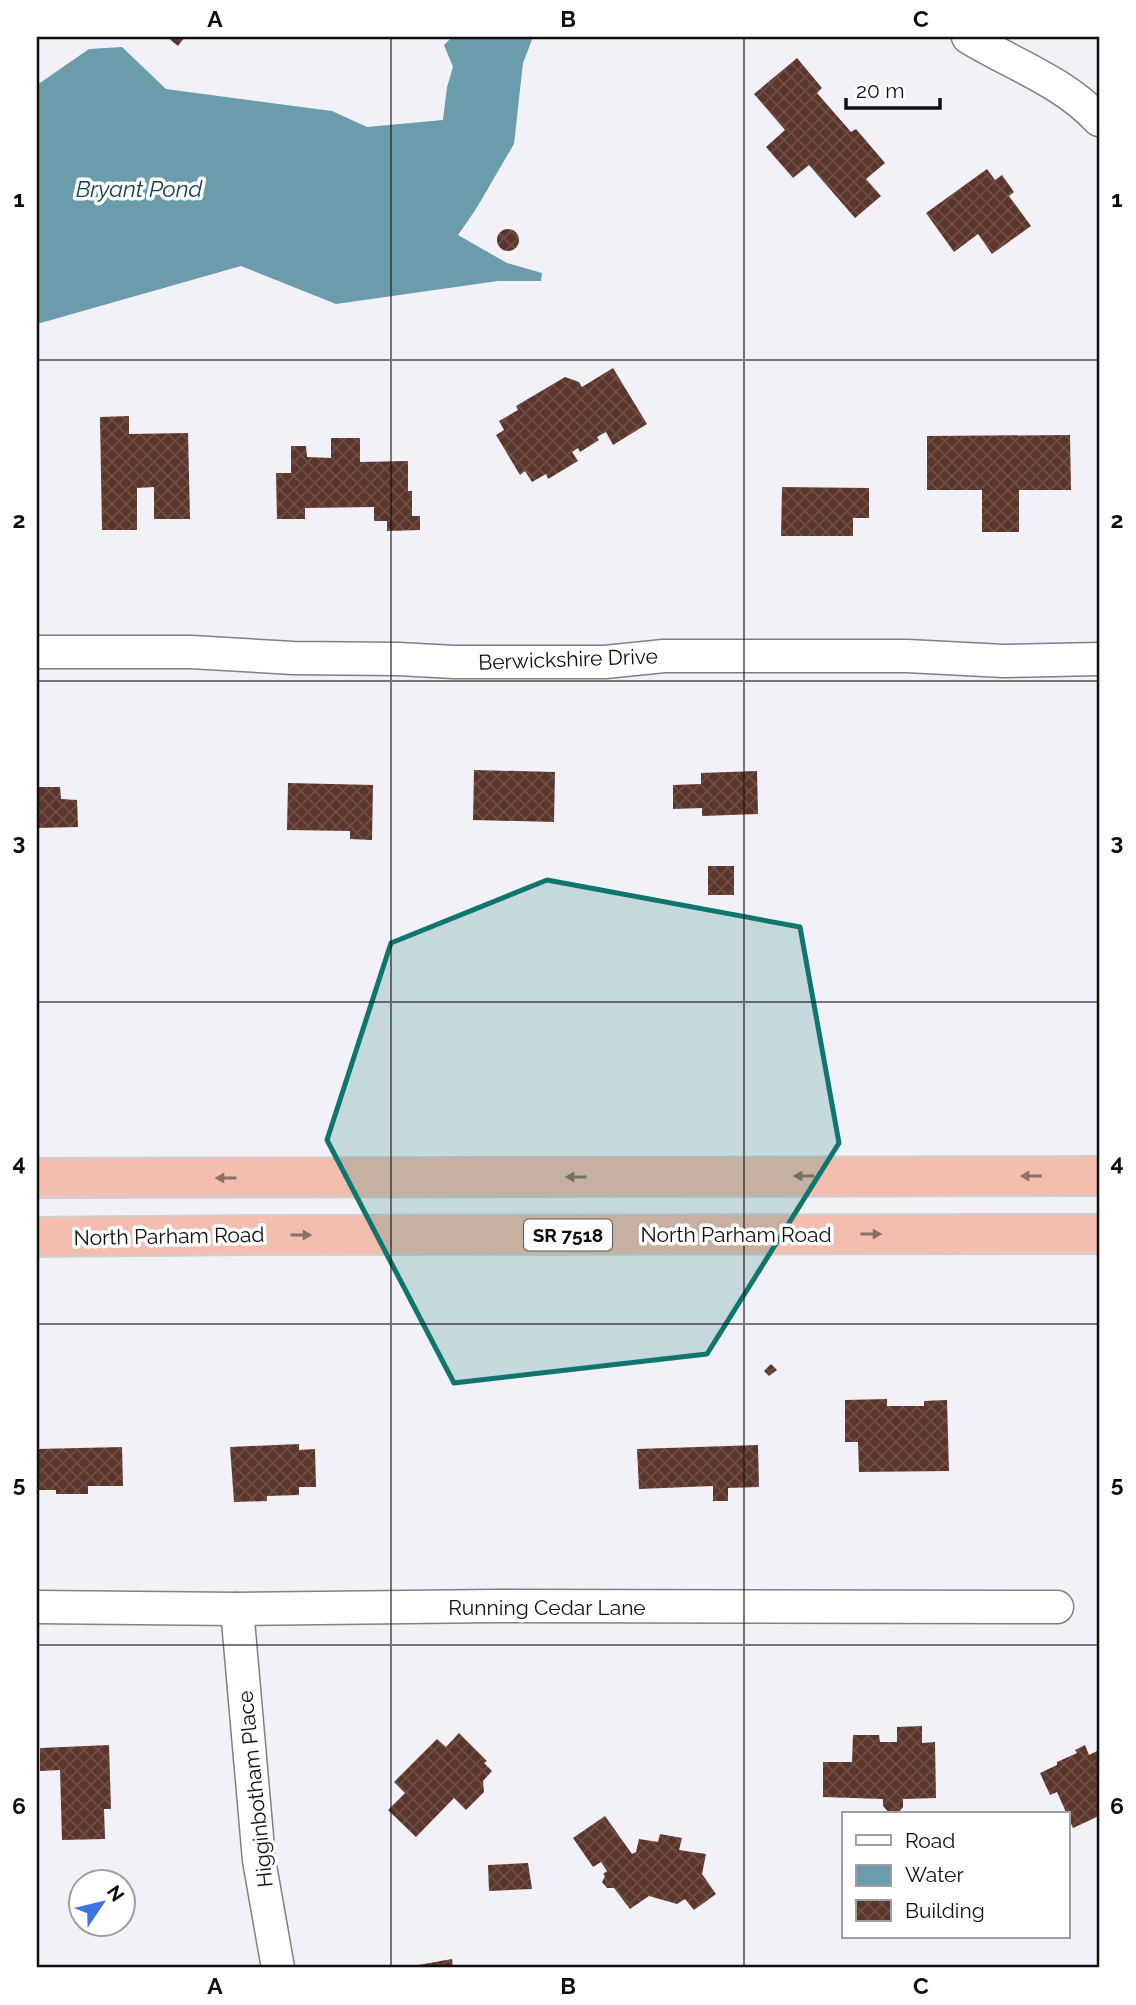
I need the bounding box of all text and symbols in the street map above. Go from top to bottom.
text: A [207,5,223,32]
text: B [560,5,576,32]
text: C [913,5,929,32]
scale bar [846,66,940,110]
text: 20 m [856,78,904,103]
water label: Bryant Pond [76,175,204,202]
text: 1 [13,185,25,212]
text: 1 [1111,185,1123,212]
text: 2 [13,506,25,533]
text: 2 [1111,506,1123,533]
street label: Berwickshire Drive [478,643,658,675]
text: 3 [13,828,25,855]
text: 3 [1111,828,1123,855]
text: 4 [12,1149,26,1176]
text: 4 [1110,1149,1124,1176]
one-way arrow [792,1170,814,1182]
one-way arrow [1020,1170,1042,1182]
one-way arrow [565,1171,587,1183]
one-way arrow [215,1172,237,1184]
road number: SR 7518 [524,1219,612,1250]
street label: North Parham Road [73,1222,265,1250]
street label: North Parham Road [640,1222,832,1247]
one-way arrow [861,1228,883,1240]
one-way arrow [290,1229,312,1241]
text: 5 [13,1470,26,1497]
text: 5 [1111,1470,1124,1497]
street label: Running Cedar Lane [448,1595,646,1620]
street label: Higginbotham Place [232,1689,278,1889]
text: 6 [12,1792,26,1819]
text: 6 [1110,1792,1124,1819]
legend [842,1812,1070,1938]
text: Road [905,1828,955,1853]
text: Water [905,1862,964,1887]
north arrow [66,1868,136,1938]
text: N [103,1881,129,1905]
text: Building [905,1898,985,1923]
text: A [207,1972,223,1999]
text: B [560,1972,576,1999]
text: C [913,1972,929,1999]

